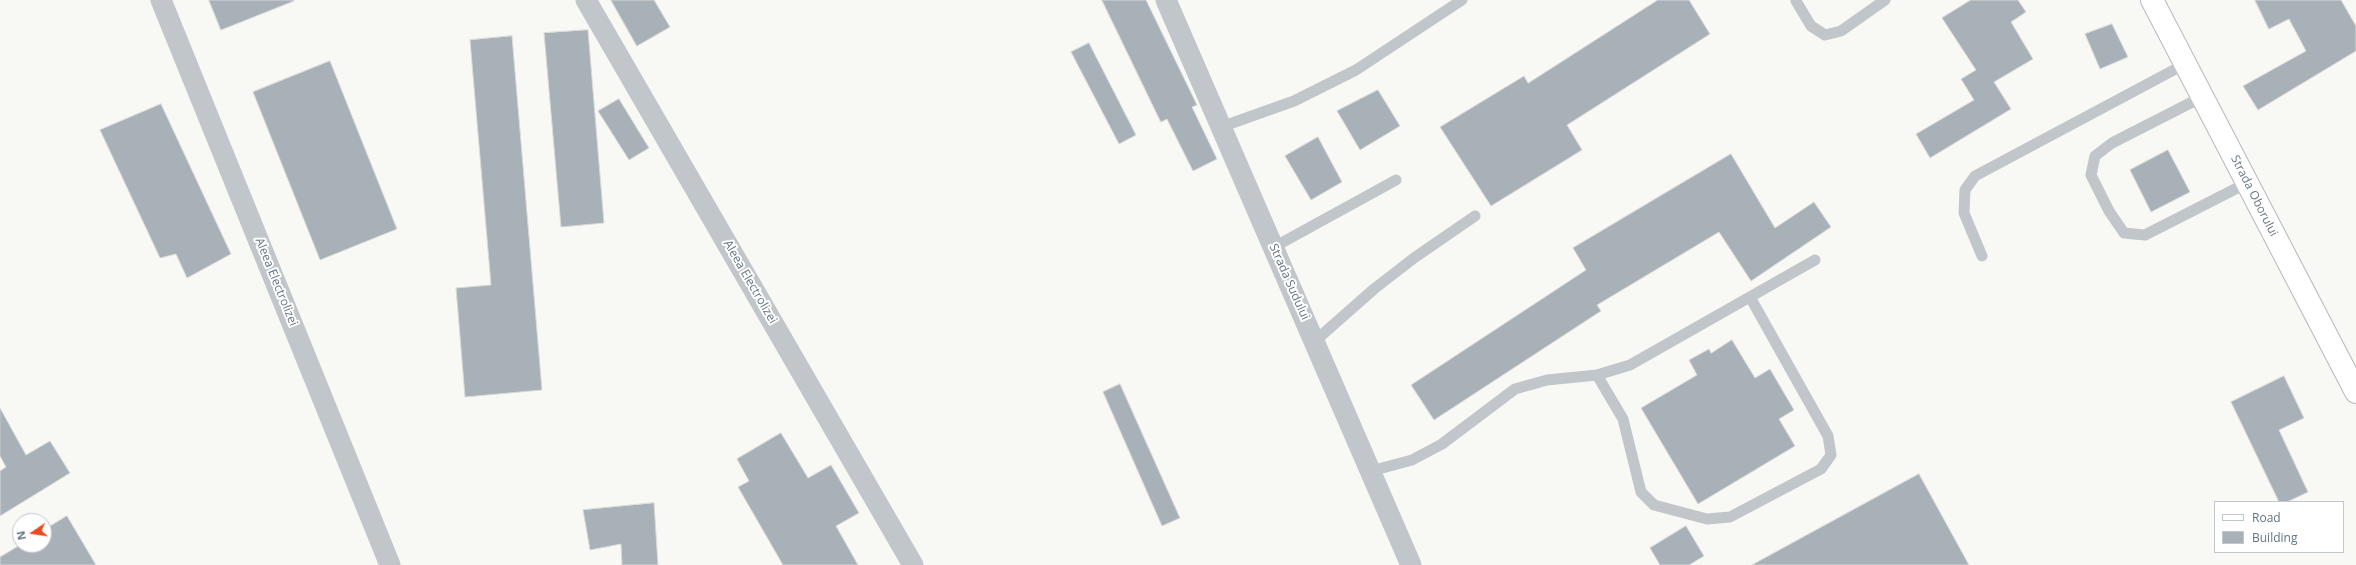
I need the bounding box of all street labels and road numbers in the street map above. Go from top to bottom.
street label: Strada Oborului [2227,153,2281,239]
street label: Aleea Electrolizei [252,236,300,328]
street label: Aleea Electrolizei [720,238,780,326]
street label: Strada Sudului [1266,242,1312,322]

